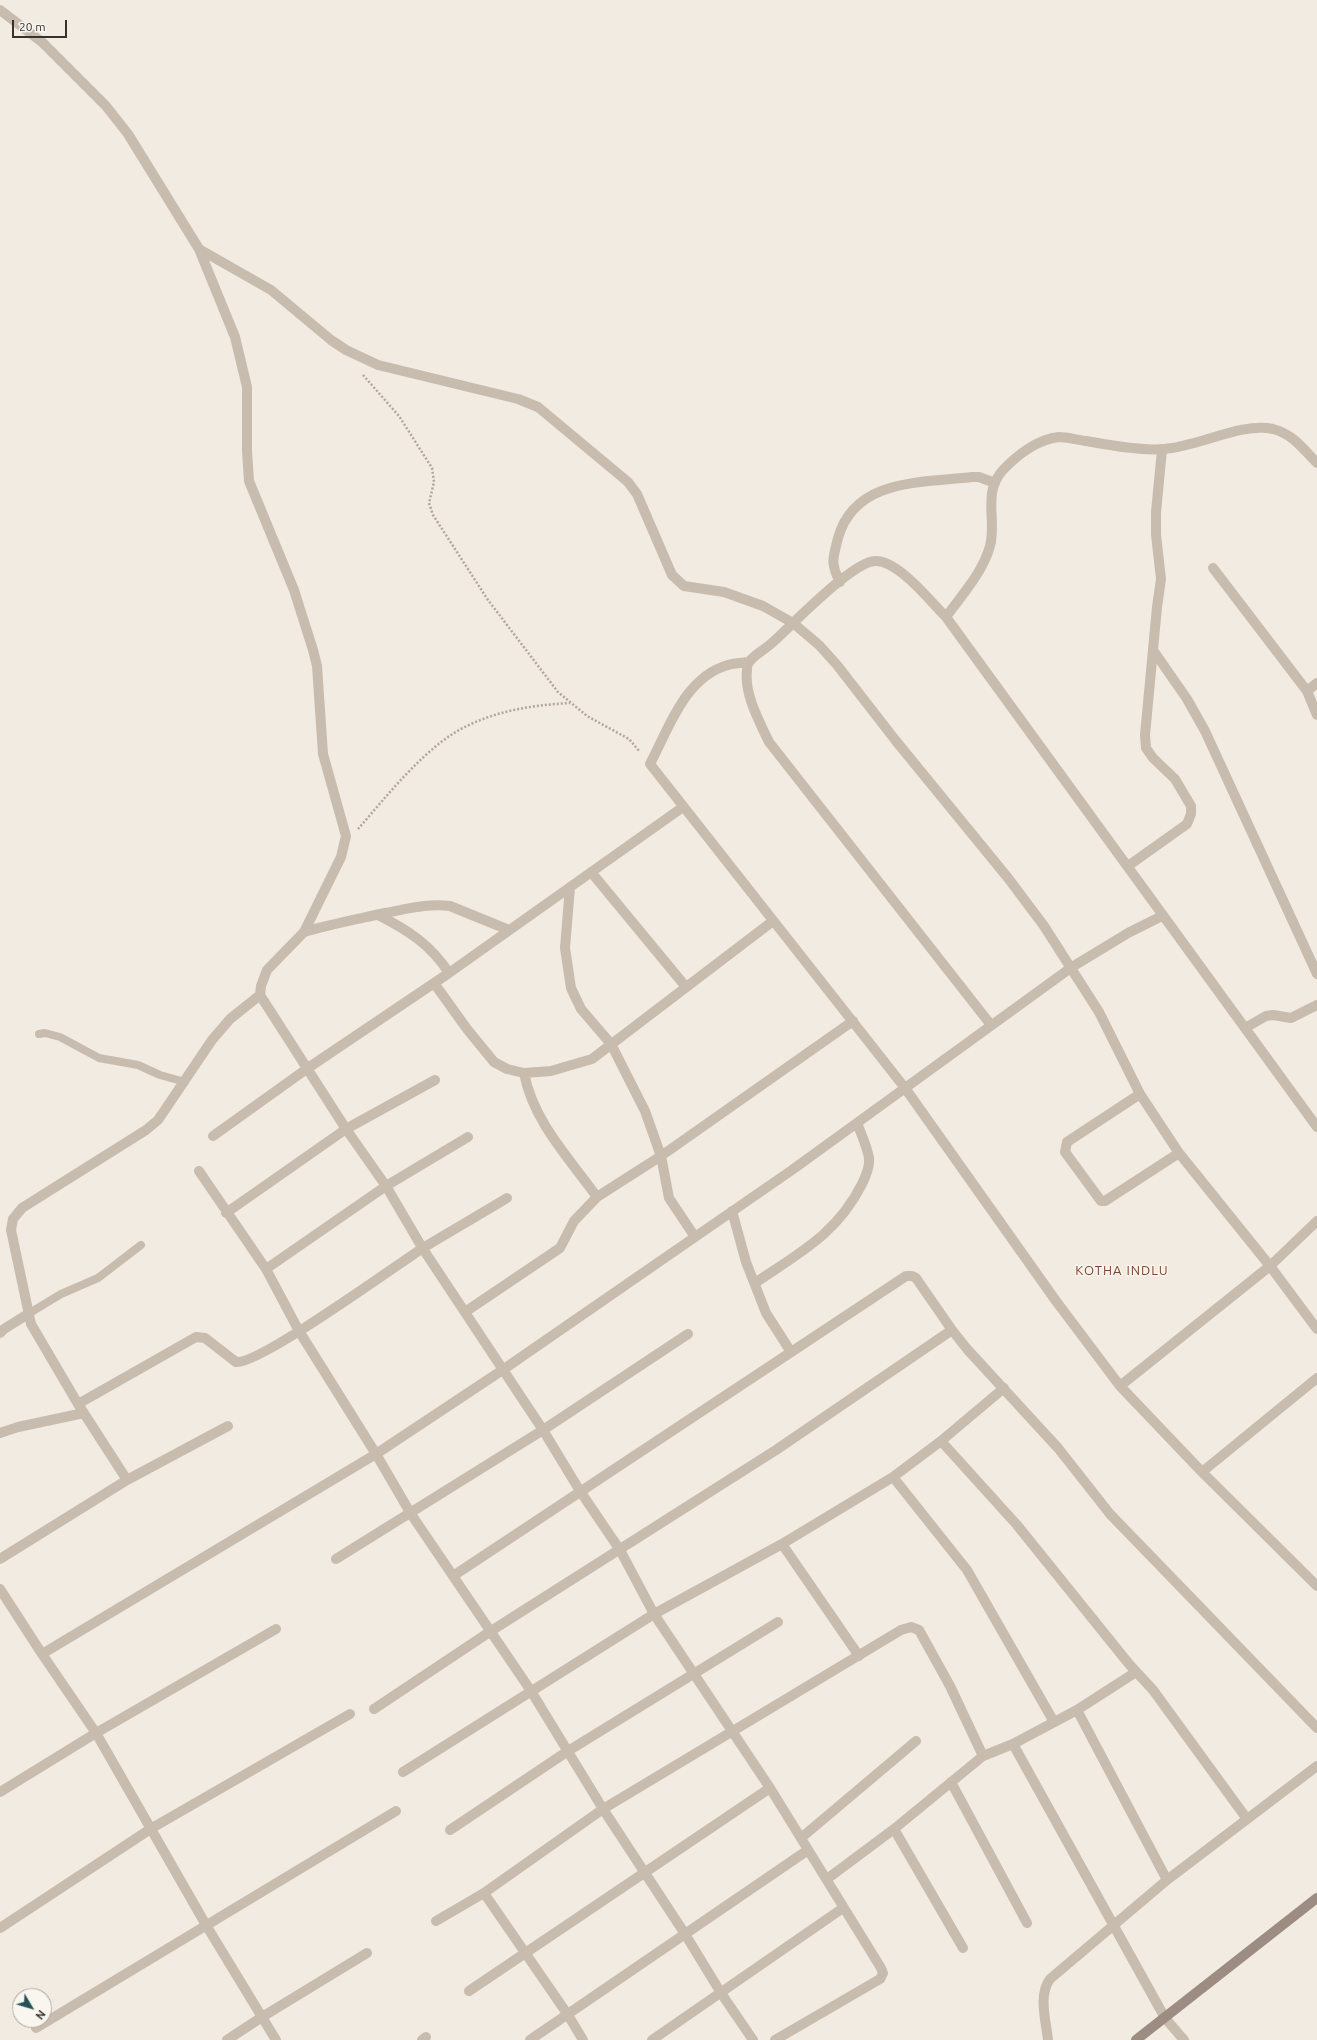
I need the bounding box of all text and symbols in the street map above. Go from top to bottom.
scale bar [14,12,69,38]
text: 20 m [19,20,46,33]
district label: KOTHA INDLU [1075,1263,1169,1279]
north arrow [12,1988,52,2028]
text: N [33,2008,48,2022]

